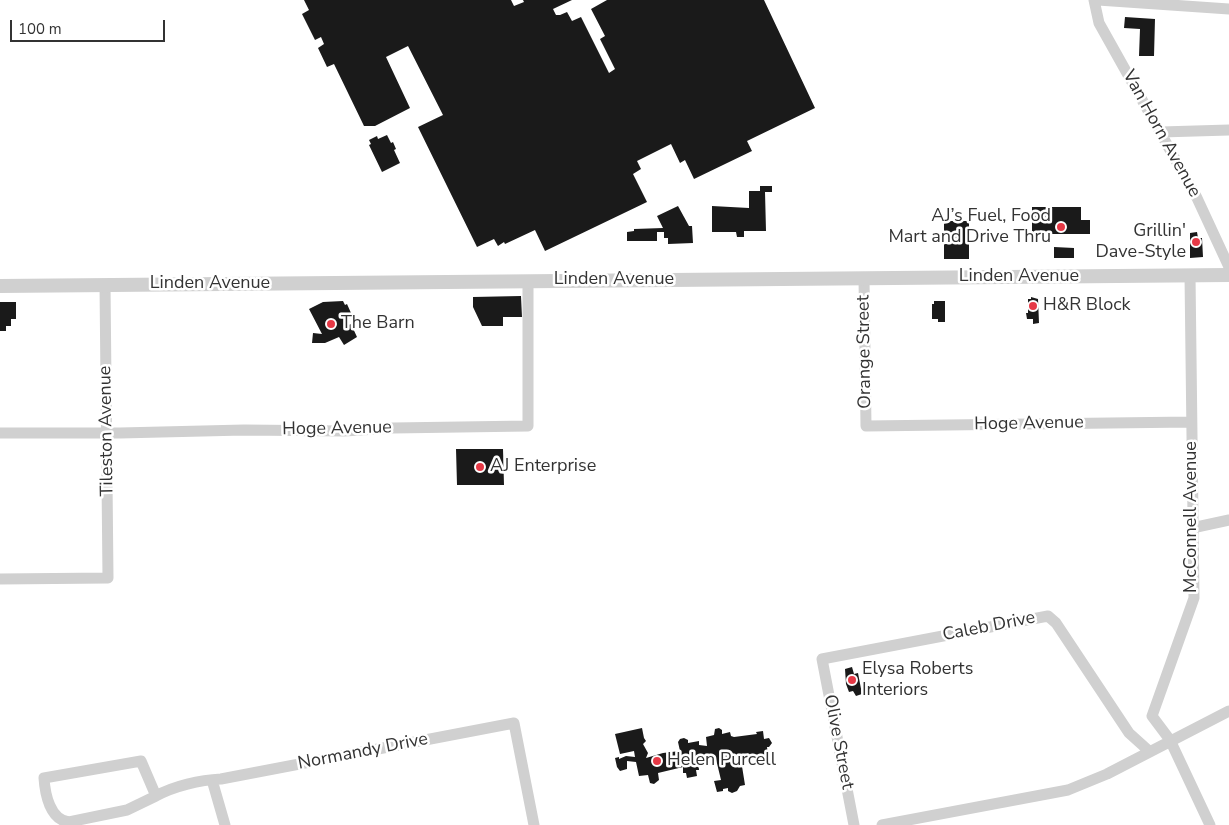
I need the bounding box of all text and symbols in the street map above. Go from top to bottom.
scale bar [12,10,168,42]
text: 100 m [18,19,62,39]
street label: Van Horn Avenue [1117,67,1205,201]
place label: AJ’s Fuel, Food Mart and Drive Thru [888,206,1051,248]
marker: AJ’s Fuel, Food Mart and Drive Thru [1055,221,1067,233]
place label: Grillin' Dave-Style [1095,221,1186,264]
marker: Grillin' Dave-Style [1190,236,1202,248]
street label: Linden Avenue [959,266,1079,288]
street label: Linden Avenue [554,269,674,291]
street label: Linden Avenue [150,273,270,295]
street label: Orange Street [853,295,877,409]
place label: H&R Block [1043,295,1131,317]
marker: H&R Block [1027,300,1039,312]
place label: The Barn [341,313,415,335]
marker: The Barn [325,318,337,330]
street label: Tileston Avenue [95,365,119,497]
street label: Hoge Avenue [974,412,1084,436]
street label: Hoge Avenue [282,417,392,441]
street label: McConnell Avenue [1181,441,1203,593]
place label: AJ Enterprise [490,456,596,478]
marker: AJ Enterprise [474,461,486,473]
street label: Caleb Drive [941,607,1037,647]
place label: Elysa Roberts Interiors [862,659,973,702]
marker: Elysa Roberts Interiors [846,674,858,686]
street label: Olive Street [818,693,858,791]
street label: Normandy Drive [296,729,430,775]
place label: Helen Purcell [667,750,776,772]
marker: Helen Purcell [651,755,663,767]

